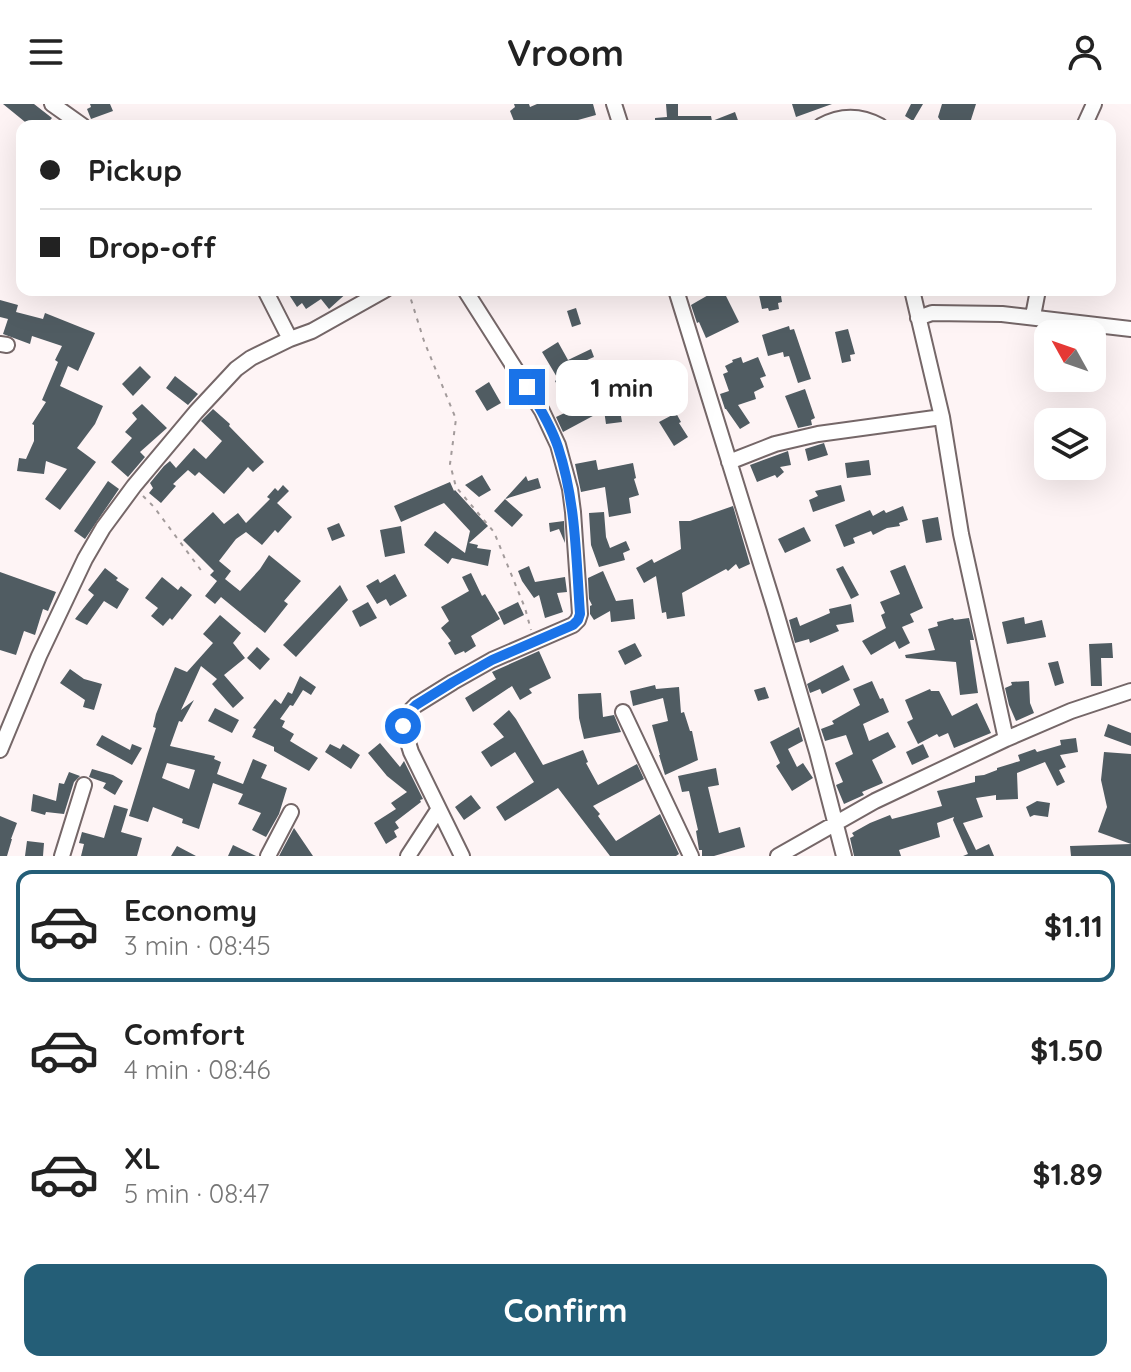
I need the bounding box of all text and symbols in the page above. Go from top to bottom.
icon: menu [24,30,68,74]
text: Vroom [507,30,624,75]
icon: person [1063,30,1107,74]
text: Pickup [88,151,182,189]
text: Drop-off [88,228,216,266]
north arrow [1034,320,1106,392]
map controls [1034,320,1106,480]
callout: 1 min [555,359,687,415]
route end [509,369,545,405]
text: 1 min [591,371,654,404]
button: layers [1034,408,1106,480]
route start [385,708,421,744]
icon: car [28,890,100,962]
text: Economy [124,891,257,929]
text: $1.11 [1044,907,1103,945]
text: 3 min · 08:45 [124,929,271,962]
icon: car [28,1014,100,1086]
text: Comfort [124,1015,245,1053]
text: $1.50 [1030,1031,1103,1069]
text: 4 min · 08:46 [124,1053,270,1086]
icon: car [28,1138,100,1210]
text: XL [124,1139,161,1177]
text: $1.89 [1032,1155,1103,1193]
text: 5 min · 08:47 [124,1177,269,1210]
button: Confirm [24,1264,1107,1356]

